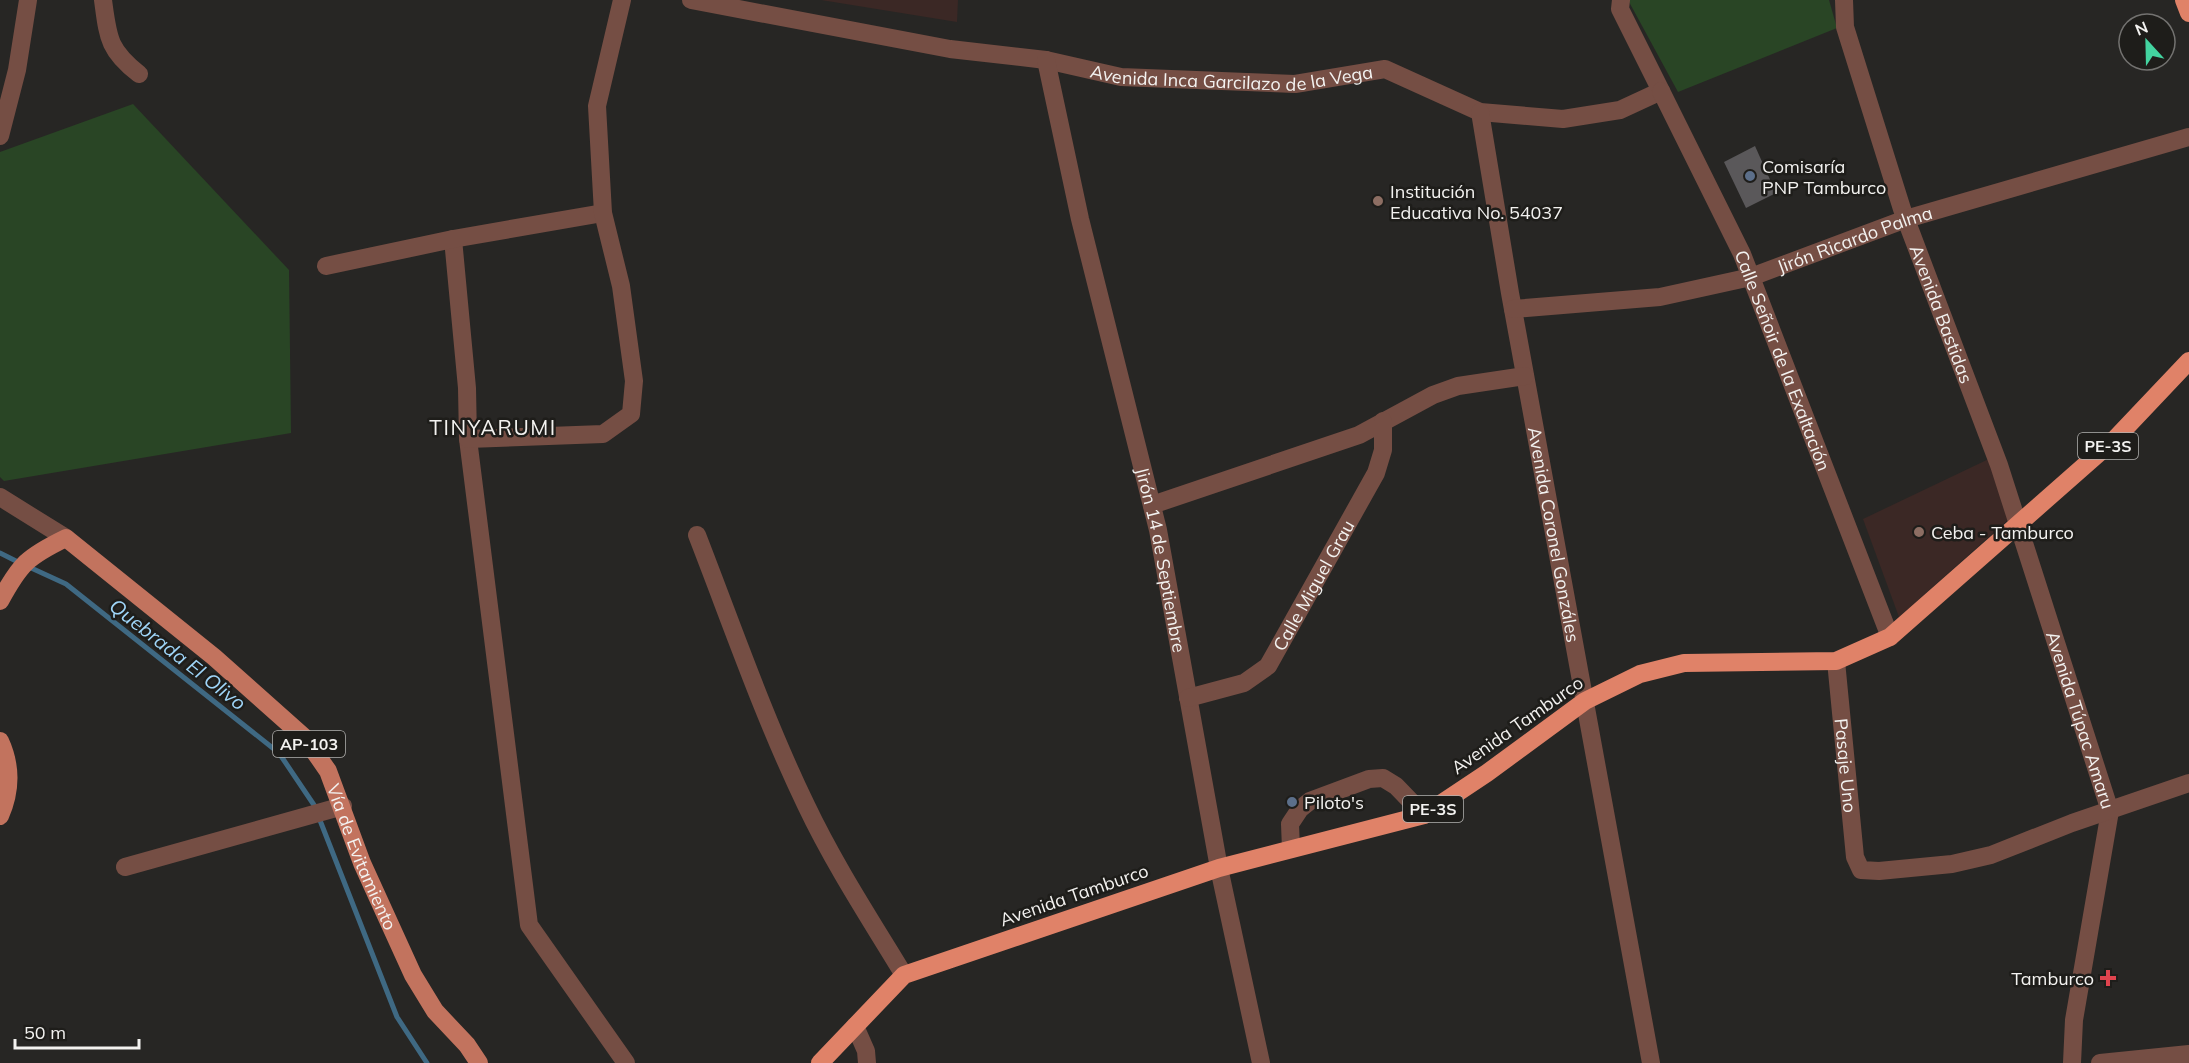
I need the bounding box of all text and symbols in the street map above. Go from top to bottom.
north arrow [2117,12,2177,72]
text: N [2132,17,2151,40]
street label: Avenida Inca Garcilazo de la Vega [1088,59,1374,96]
place label: Comisaría PNP Tamburco [1762,155,1886,199]
marker: Comisaría PNP Tamburco [1743,169,1757,183]
place label: Institución Educativa No. 54037 [1390,180,1563,224]
marker: Institución Educativa No. 54037 [1371,194,1385,208]
street label: Jirón Ricardo Palma [1774,201,1935,278]
street label: Avenida Bastidas [1905,242,1978,387]
street label: Calle Señoir de la Exaltación [1730,247,1836,474]
district label: TINYARUMI [429,414,557,440]
street label: Avenida Coronel Gonzáles [1523,425,1585,644]
road number: PE-3S [2078,433,2138,459]
street label: Jirón 14 de Septiembre [1131,465,1191,654]
street label: Calle Miguel Grau [1267,516,1359,655]
place label: Ceba - Tamburco [1931,521,2074,544]
marker: Ceba - Tamburco [1912,525,1926,539]
water label: Quebrada El Olivo [105,593,251,715]
street label: Avenida Túpac Amaru [2041,628,2120,811]
street label: Avenida Tamburco [1447,671,1587,779]
street label: Pasaje Uno [1830,717,1862,814]
road number: AP-103 [273,731,345,757]
street label: Vía de Evitamiento [322,780,402,934]
place label: Piloto's [1304,791,1364,814]
marker: Piloto's [1285,795,1299,809]
road number: PE-3S [1403,796,1463,822]
street label: Avenida Tamburco [997,859,1151,931]
place label: Tamburco [2011,967,2094,990]
marker: Tamburco [2099,969,2117,987]
scale bar [15,1012,140,1050]
text: 50 m [24,1021,66,1044]

